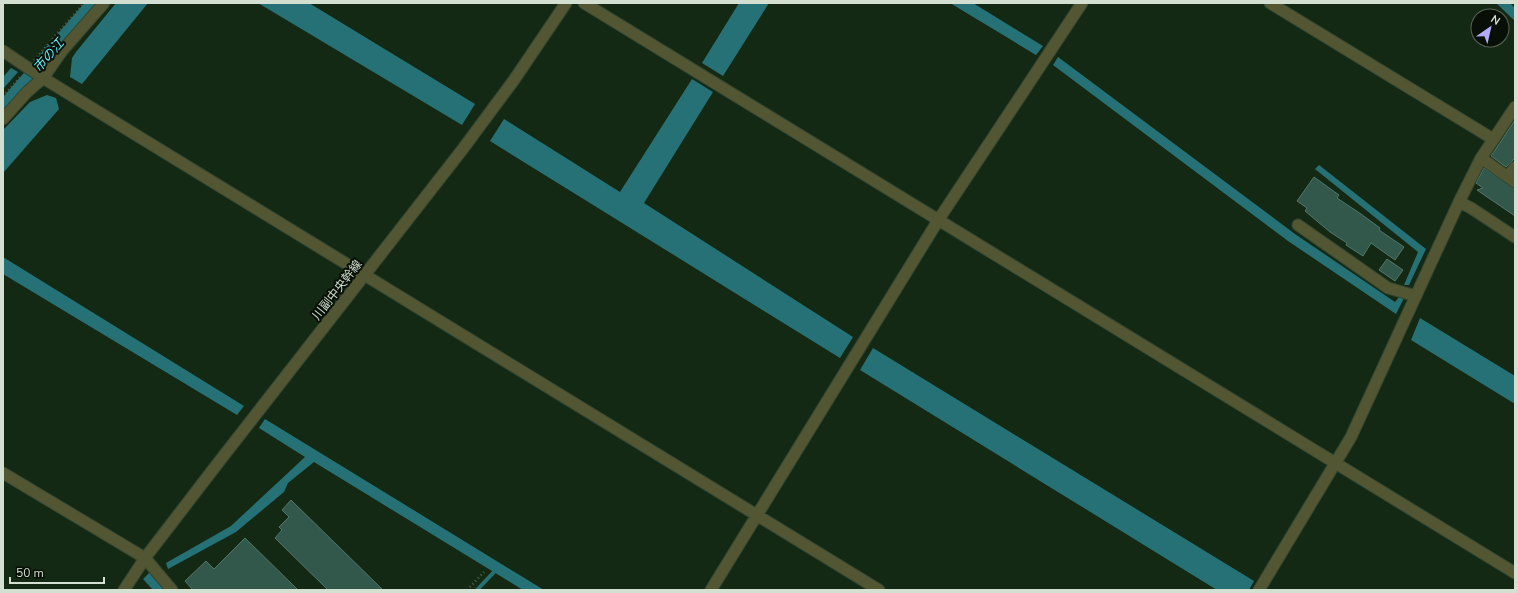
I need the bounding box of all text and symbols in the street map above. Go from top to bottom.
north arrow [1470,8,1510,48]
text: N [1488,12,1503,29]
water label: 市の江 [29,34,70,76]
street label: 川副中央幹線 [309,257,365,323]
scale bar [10,559,104,585]
text: 50 m [16,565,44,581]

